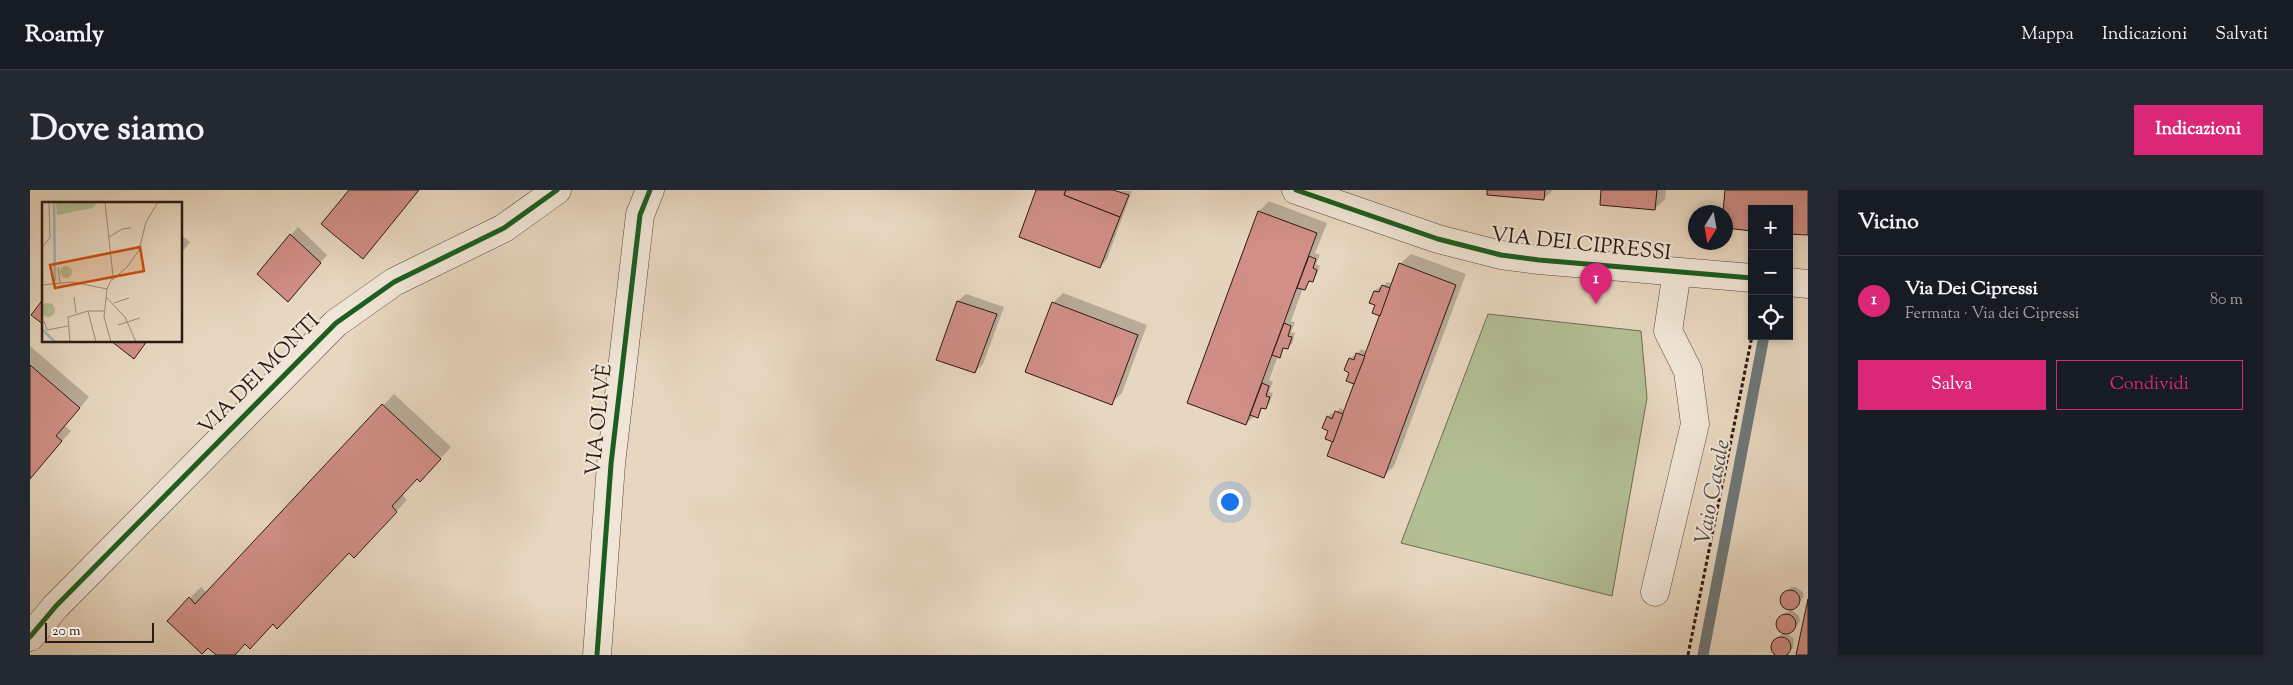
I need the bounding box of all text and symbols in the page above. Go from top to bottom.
text: Roamly [25,18,104,52]
text: Mappa [2021,22,2074,48]
text: Indicazioni [2102,22,2187,48]
text: Salvati [2215,22,2268,48]
text: Dove siamo [30,105,204,156]
button: Indicazioni [2134,105,2263,155]
inset map [42,202,182,342]
north arrow [1688,205,1733,250]
map controls [1748,205,1793,340]
button: + [1748,205,1793,250]
text: Vicino [1858,208,1919,238]
street label: VIA DEI CIPRESSI [1489,221,1673,269]
button: − [1748,250,1793,295]
pin: 1 [1580,263,1612,304]
text: Via Dei Cipressi [1905,276,2038,303]
text: 1 [1871,289,1877,312]
text: 80 m [2210,289,2243,312]
button: locate [1748,295,1793,340]
text: Fermata · Via dei Cipressi [1905,303,2079,326]
street label: VIA DEI MONTI [192,307,328,443]
button: Salva [1858,360,2046,410]
button: Condividi [2056,360,2243,410]
street label: VIA OLIVÈ [579,362,621,477]
water label: Vaio Casale [1688,437,1740,547]
your location [1217,489,1243,515]
scale bar [45,620,154,643]
text: 20 m [52,622,81,642]

